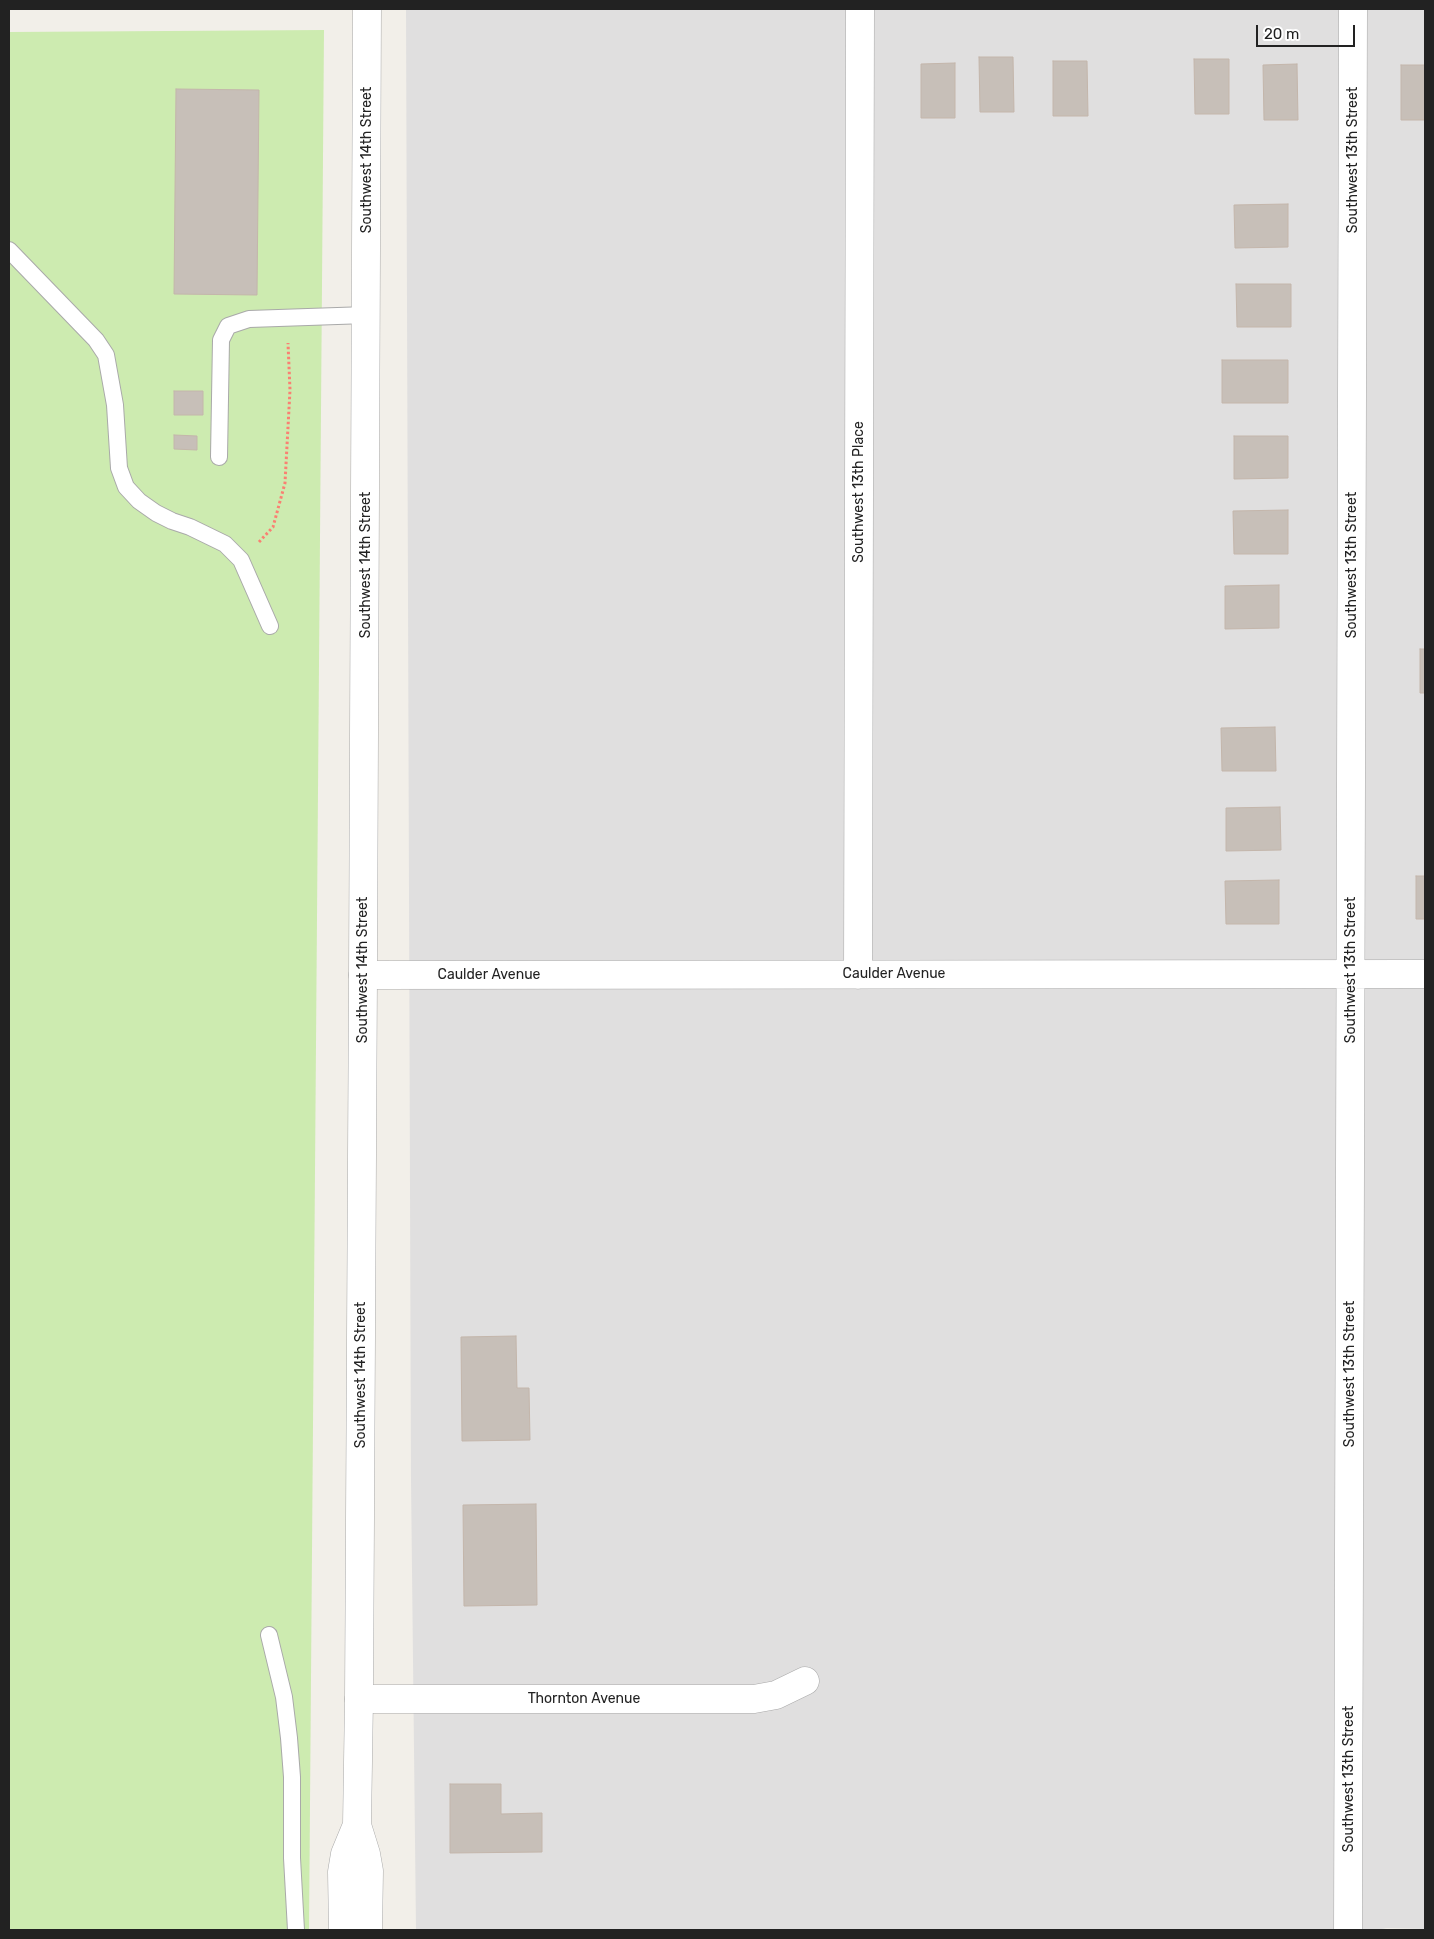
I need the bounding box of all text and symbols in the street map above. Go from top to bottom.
scale bar [1259,15,1358,47]
text: 20 m [1264,25,1299,43]
street label: Southwest 14th Street [359,87,375,233]
street label: Southwest 13th Street [1345,87,1361,233]
street label: Southwest 13th Place [851,421,867,563]
street label: Southwest 14th Street [358,492,374,638]
street label: Southwest 13th Street [1344,492,1360,638]
street label: Southwest 14th Street [355,897,371,1043]
street label: Southwest 13th Street [1343,897,1359,1043]
street label: Caulder Avenue [843,966,945,982]
street label: Caulder Avenue [438,967,540,983]
street label: Southwest 13th Street [1342,1301,1358,1447]
street label: Southwest 14th Street [353,1302,369,1448]
street label: Thornton Avenue [528,1691,640,1707]
street label: Southwest 13th Street [1341,1706,1357,1852]

